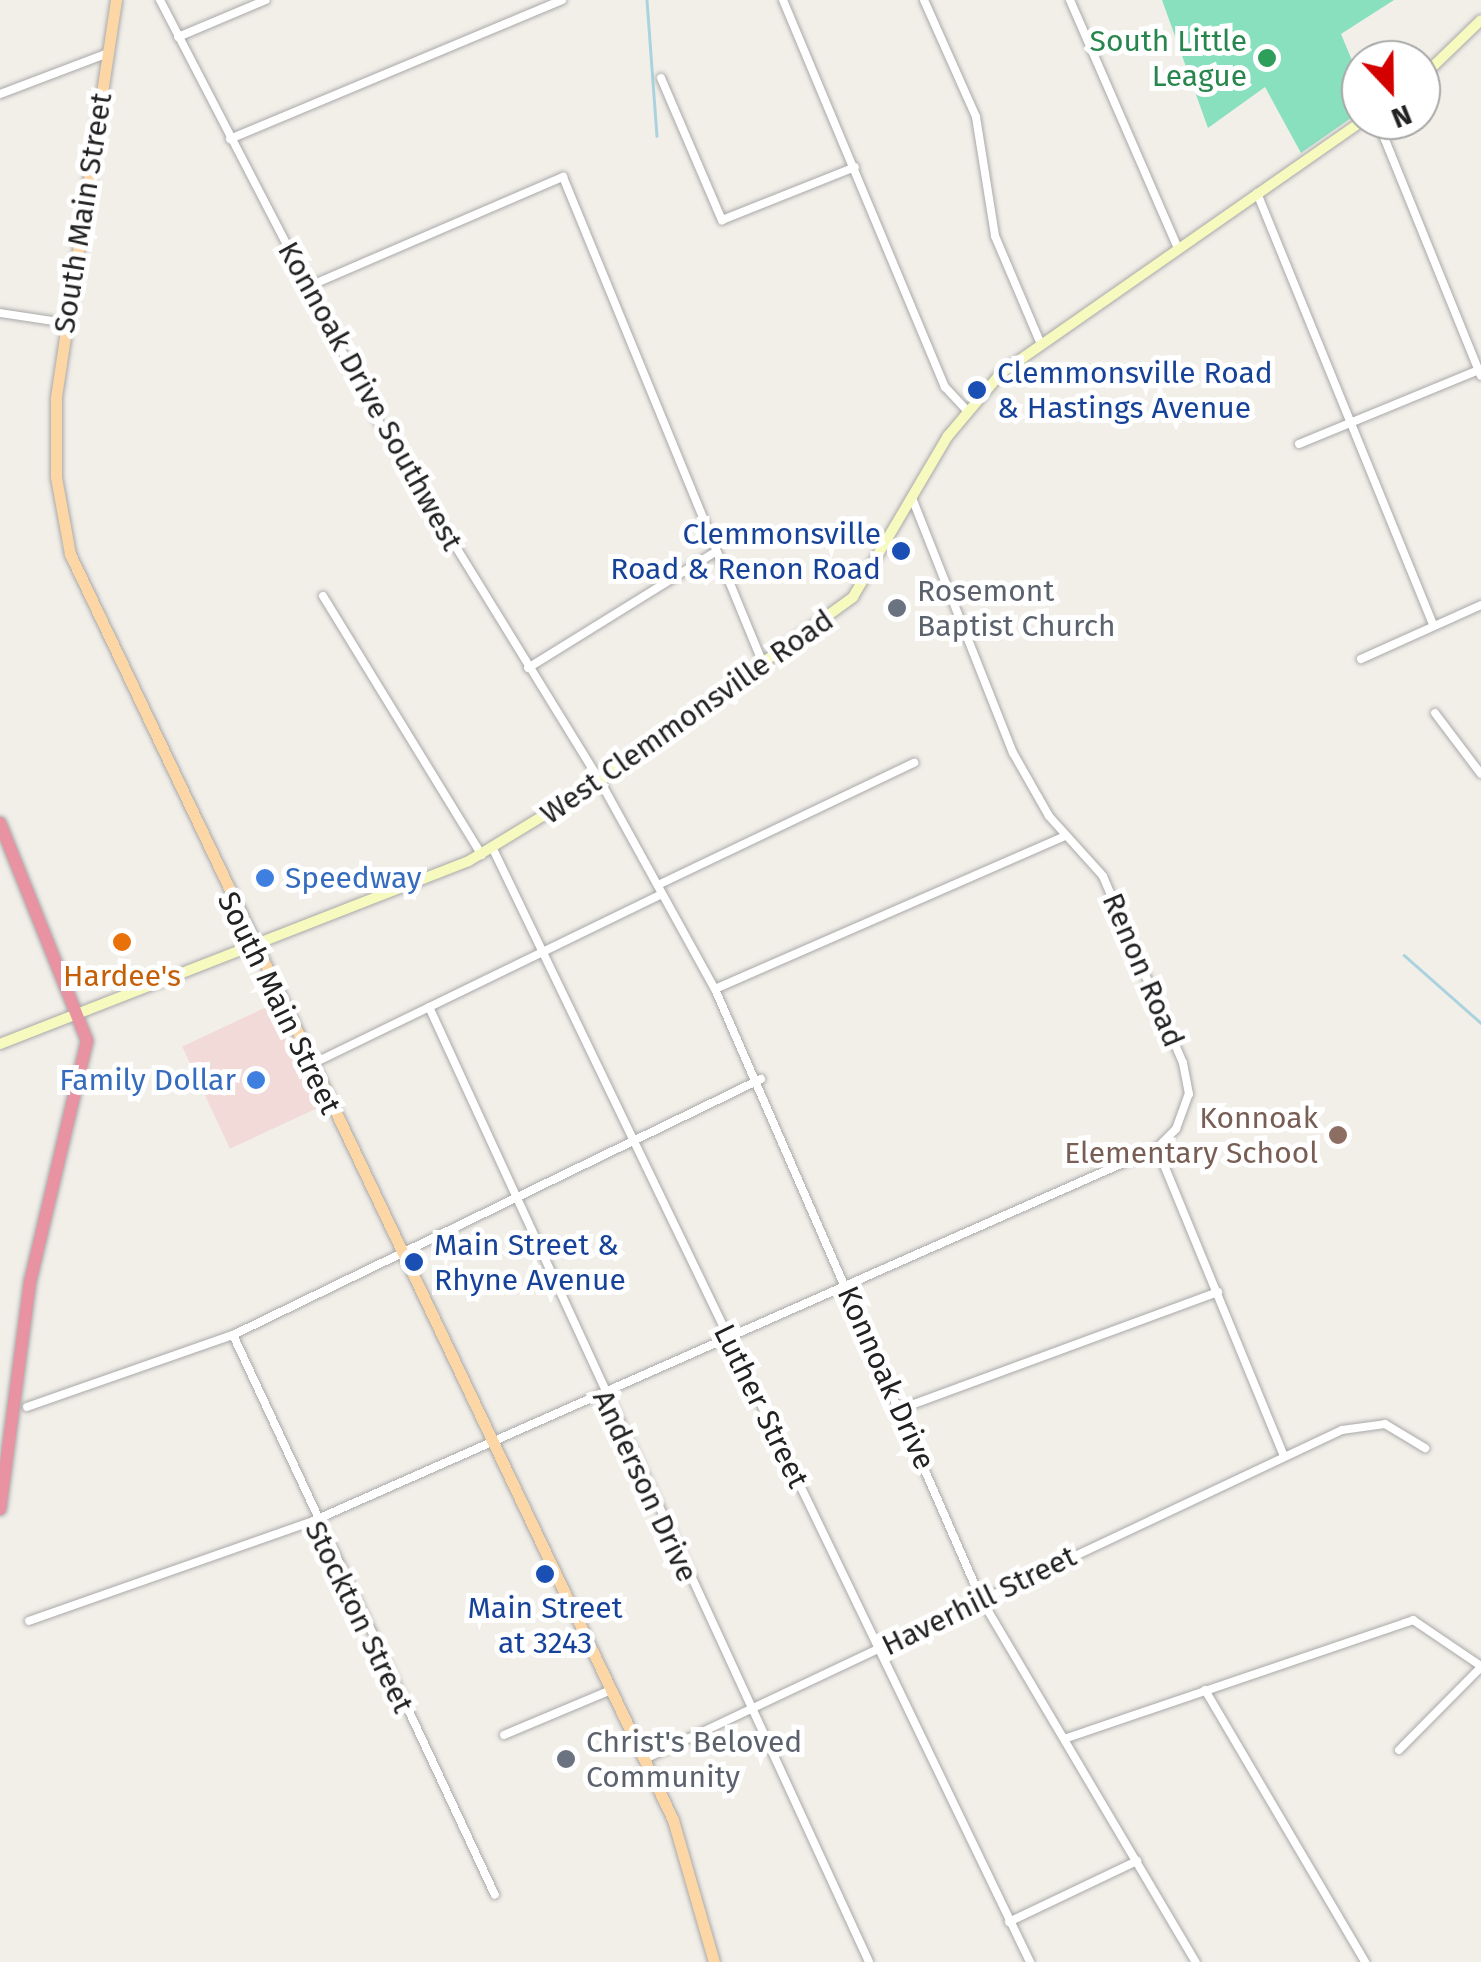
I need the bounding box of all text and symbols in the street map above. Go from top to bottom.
place label: South Little League [1090,23,1247,94]
north arrow [1341,40,1441,140]
marker: South Little League [1256,47,1278,69]
street label: South Main Street [46,90,120,336]
text: N [1387,98,1416,135]
street label: Konnoak Drive Southwest [270,235,470,557]
place label: Clemmonsville Road & Hastings Avenue [997,355,1273,426]
marker: Clemmonsville Road & Hastings Avenue [966,379,988,401]
place label: Clemmonsville Road & Renon Road [610,516,881,586]
marker: Clemmonsville Road & Renon Road [890,540,912,562]
place label: Rosemont Baptist Church [917,573,1116,644]
marker: Rosemont Baptist Church [886,597,908,619]
street label: West Clemmonsville Road [534,602,840,832]
place label: Speedway [285,860,422,896]
marker: Speedway [254,867,276,889]
street label: South Main Street [210,886,348,1120]
street label: Renon Road [1094,888,1192,1052]
marker: Hardee's [111,931,133,953]
place label: Hardee's [63,958,181,994]
place label: Family Dollar [59,1062,236,1098]
marker: Family Dollar [245,1069,267,1091]
place label: Konnoak Elementary School [1064,1100,1318,1170]
marker: Konnoak Elementary School [1327,1124,1349,1146]
place label: Main Street & Rhyne Avenue [434,1227,626,1298]
marker: Main Street & Rhyne Avenue [403,1251,425,1273]
street label: Konnoak Drive [829,1281,943,1475]
street label: Luther Street [706,1318,816,1494]
street label: Anderson Drive [585,1384,705,1588]
street label: Stockton Street [297,1515,421,1719]
street label: Haverhill Street [876,1538,1082,1664]
marker: Main Street at 3243 [534,1563,556,1585]
place label: Main Street at 3243 [467,1590,623,1660]
place label: Christ's Beloved Community [586,1724,802,1794]
marker: Christ's Beloved Community [555,1748,577,1770]

